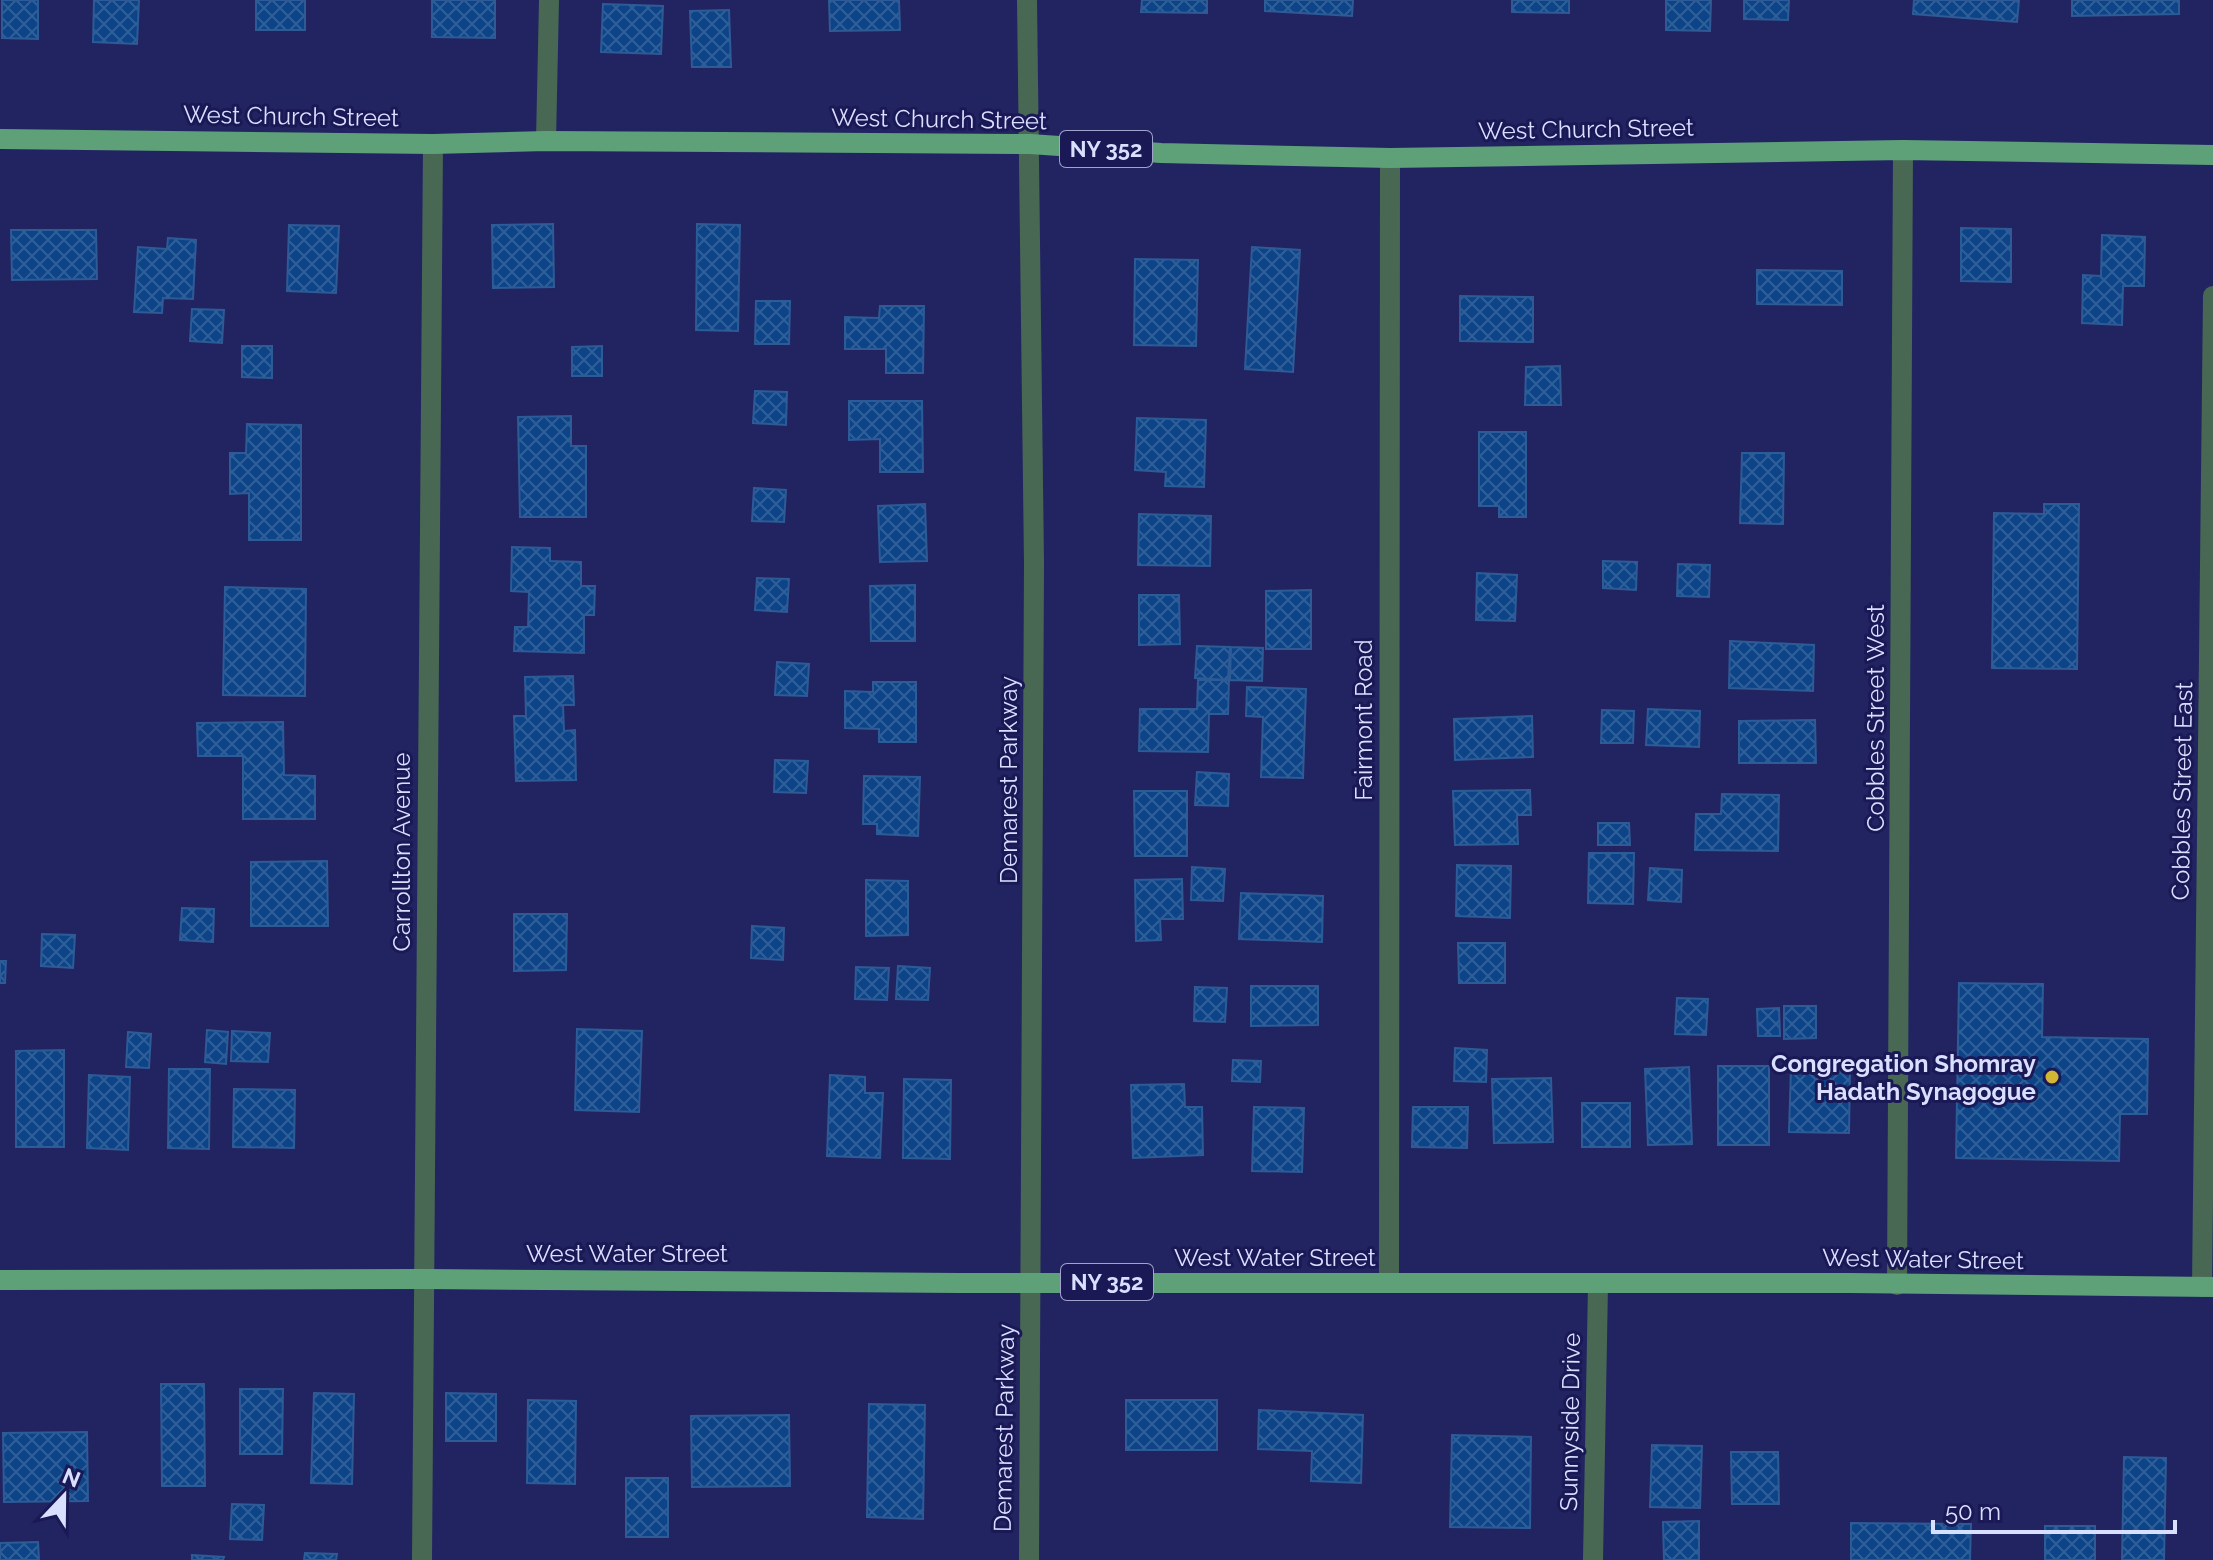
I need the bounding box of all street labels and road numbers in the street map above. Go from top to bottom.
street label: West Church Street [183,100,399,132]
street label: West Church Street [831,103,1047,135]
street label: West Church Street [1478,113,1694,145]
road number: NY 352 [1060,131,1152,167]
street label: Cobbles Street West [1861,604,1890,832]
street label: Fairmont Road [1349,639,1378,801]
street label: Demarest Parkway [994,676,1023,884]
street label: Cobbles Street East [2166,681,2198,901]
street label: Carrollton Avenue [387,752,416,952]
street label: West Water Street [526,1239,728,1268]
street label: West Water Street [1174,1243,1376,1272]
street label: West Water Street [1822,1243,2024,1275]
road number: NY 352 [1061,1264,1153,1300]
street label: Demarest Parkway [988,1324,1020,1532]
street label: Sunnyside Drive [1554,1333,1586,1511]

